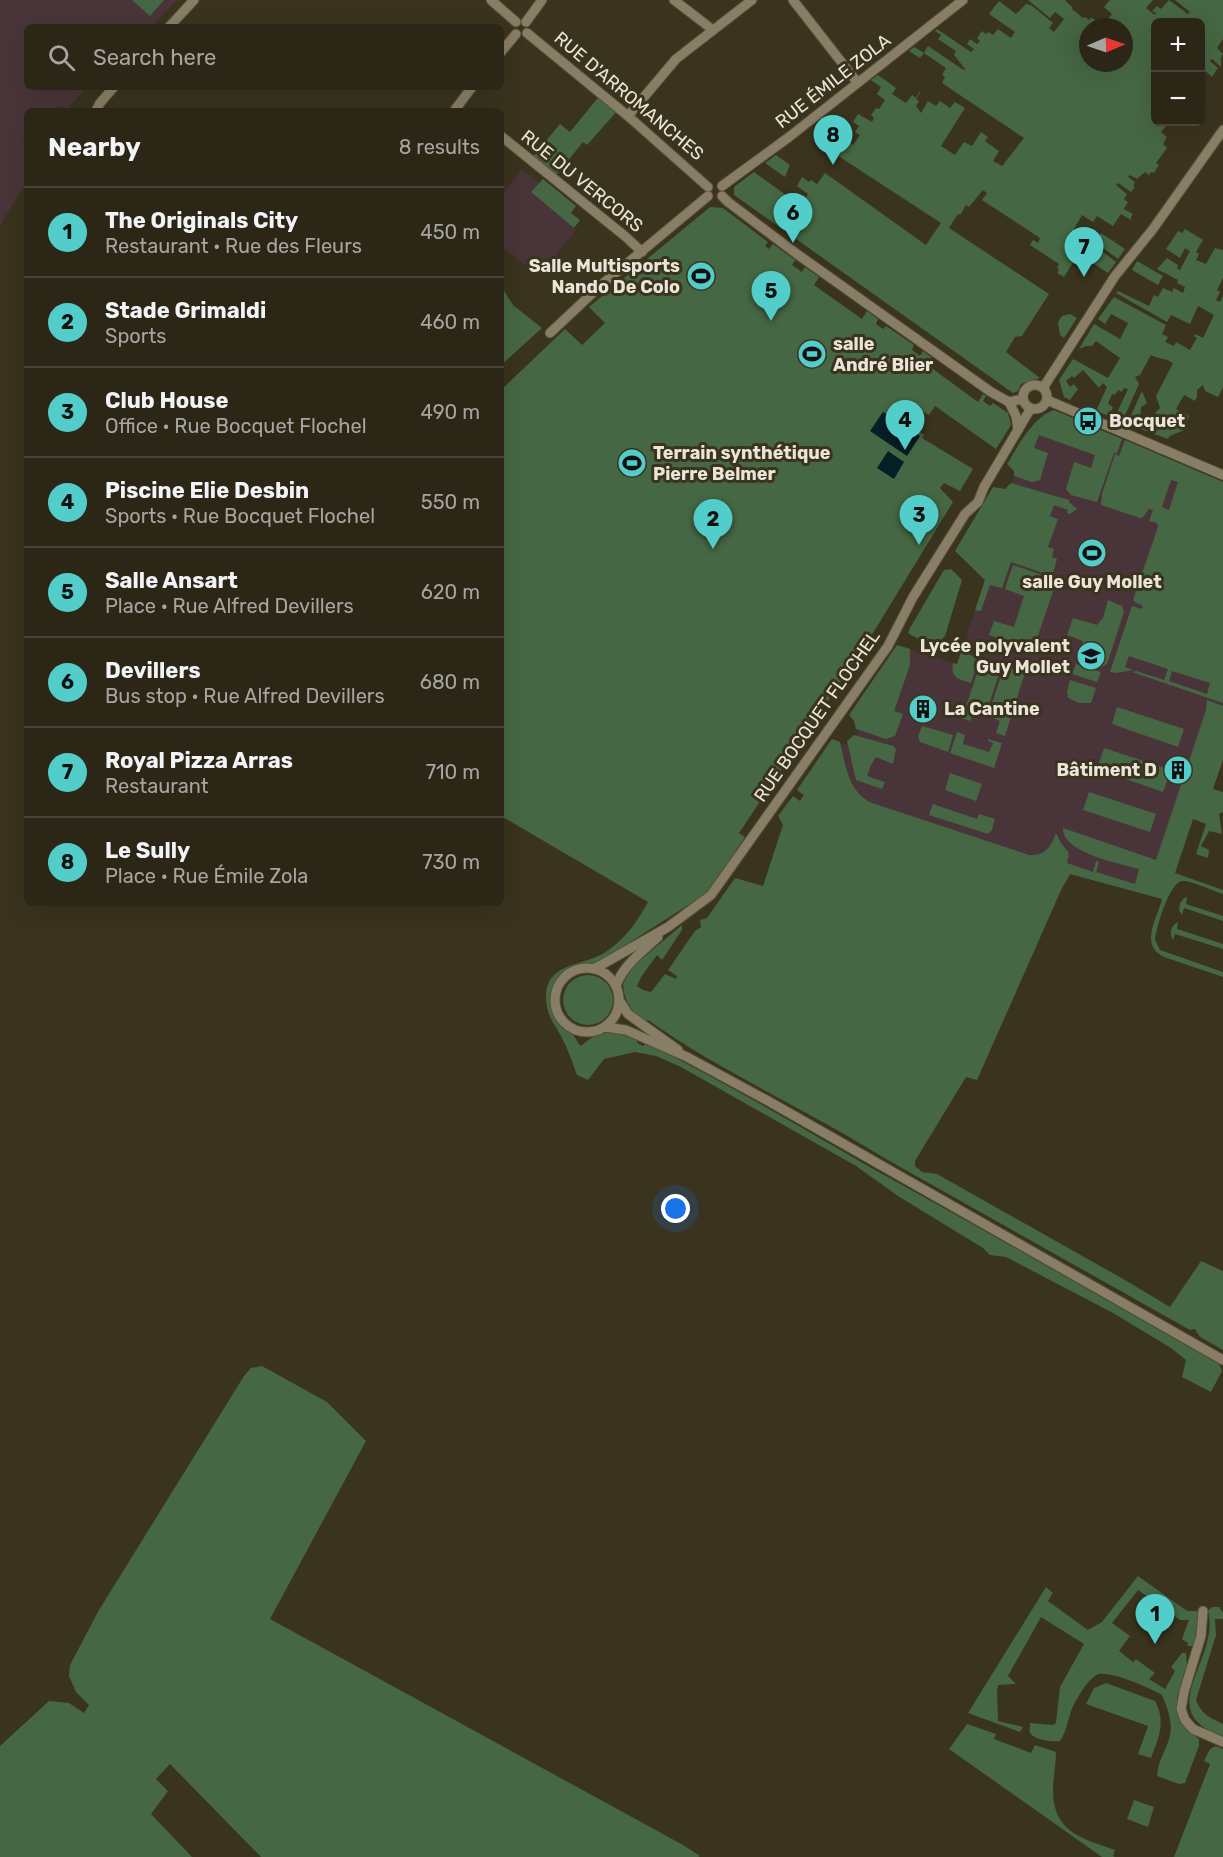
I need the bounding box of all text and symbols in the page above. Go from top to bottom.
north arrow [1079,18,1133,72]
map controls [1151,18,1205,126]
button: + [1151,18,1205,72]
search box [24,24,504,90]
street label: RUE D'ARROMANCHES [550,27,708,165]
street label: RUE ÉMILE ZOLA [771,29,895,133]
icon: search [45,41,78,74]
text: Search here [93,44,216,71]
button: − [1151,72,1205,126]
pin: 8 [814,116,852,165]
street label: RUE DU VERCORS [517,125,647,237]
text: Nearby [48,132,141,163]
text: 8 results [399,135,480,159]
pin: 6 [774,194,812,243]
text: The Originals City [105,207,298,234]
text: 1 [63,220,72,244]
text: 450 m [420,220,480,244]
pin: 7 [1064,228,1104,277]
text: Restaurant · Rue des Fleurs [105,234,362,258]
place label: Salle Multisports Nando De Colo [529,255,680,298]
sports icon: Salle Multisports Nando De Colo [685,260,717,292]
pin: 5 [752,272,790,321]
text: Stade Grimaldi [105,297,266,324]
text: 2 [61,310,74,334]
text: 460 m [420,310,480,334]
text: Sports [105,324,166,348]
place label: salle André Blier [833,333,933,376]
sports icon: salle André Blier [796,338,828,370]
text: Club House [105,387,229,414]
text: 3 [61,400,74,424]
text: 490 m [421,400,480,424]
pin: 4 [886,400,924,450]
bus stop icon: Bocquet [1072,405,1104,437]
place label: Bocquet [1109,410,1185,432]
text: Office · Rue Bocquet Flochel [105,414,367,438]
place label: Terrain synthétique Pierre Belmer [653,442,831,485]
sports icon: Terrain synthétique Pierre Belmer [616,447,648,479]
text: Piscine Elie Desbin [105,477,309,504]
text: 4 [61,490,74,514]
text: 550 m [421,490,480,514]
pin: 3 [900,496,938,545]
pin: 2 [694,500,732,549]
text: Sports · Rue Bocquet Flochel [105,504,375,528]
sports icon: salle Guy Mollet [1076,537,1108,569]
text: Salle Ansart [105,567,238,594]
place label: salle Guy Mollet [1022,571,1162,593]
text: 5 [61,580,74,604]
text: 620 m [421,580,480,604]
text: Place · Rue Alfred Devillers [105,594,354,618]
street label: RUE BOCQUET FLOCHEL [749,626,885,806]
place label: Lycée polyvalent Guy Mollet [920,635,1070,678]
school or university icon: Lycée polyvalent Guy Mollet [1075,640,1107,672]
text: Devillers [105,657,201,684]
text: 6 [61,670,74,694]
text: 680 m [420,670,480,694]
text: Bus stop · Rue Alfred Devillers [105,684,385,708]
building icon: La Cantine [907,693,939,725]
place label: La Cantine [944,698,1040,720]
text: Royal Pizza Arras [105,747,293,774]
building icon: Bâtiment D [1162,754,1194,786]
place label: Bâtiment D [1056,759,1157,781]
text: 7 [62,760,73,784]
text: 710 m [426,760,480,784]
text: Restaurant [105,774,209,798]
text: Le Sully [105,837,190,864]
text: 8 [61,850,74,874]
text: 730 m [422,850,480,874]
text: Place · Rue Émile Zola [105,864,308,888]
your location [661,1194,690,1223]
pin: 1 [1136,1594,1174,1644]

